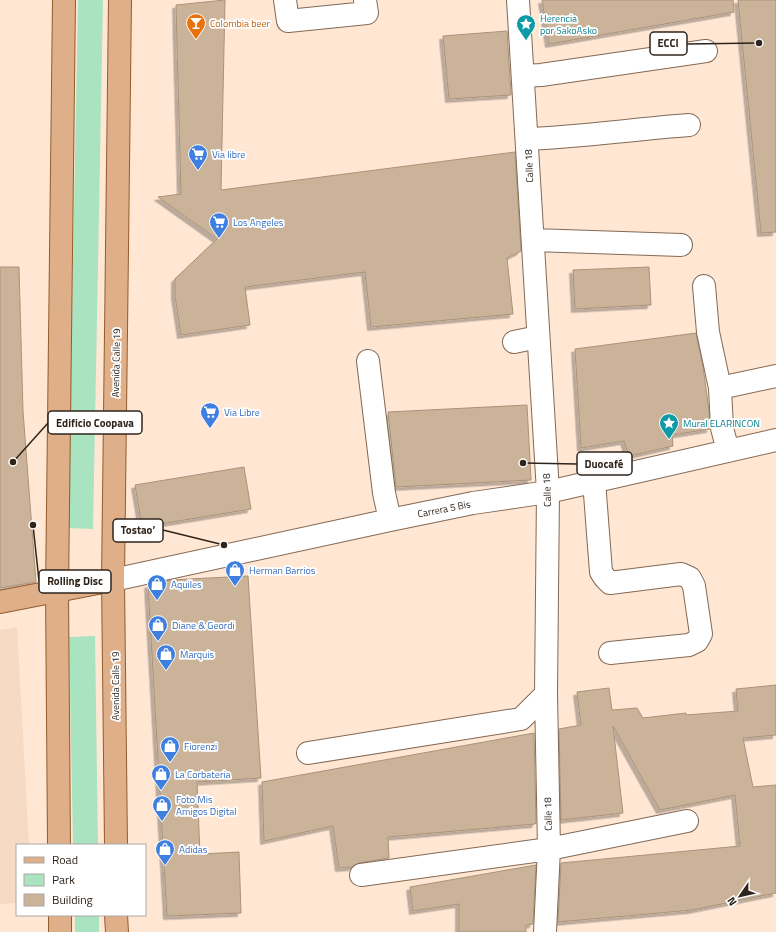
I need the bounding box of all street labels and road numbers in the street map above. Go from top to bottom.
street label: Calle 18 [521,148,537,183]
street label: Avenida Calle 19 [108,328,124,398]
street label: Calle 18 [539,473,555,507]
street label: Carrera 5 Bis [416,496,472,521]
street label: Avenida Calle 19 [108,651,123,721]
street label: Calle 18 [540,797,556,831]

